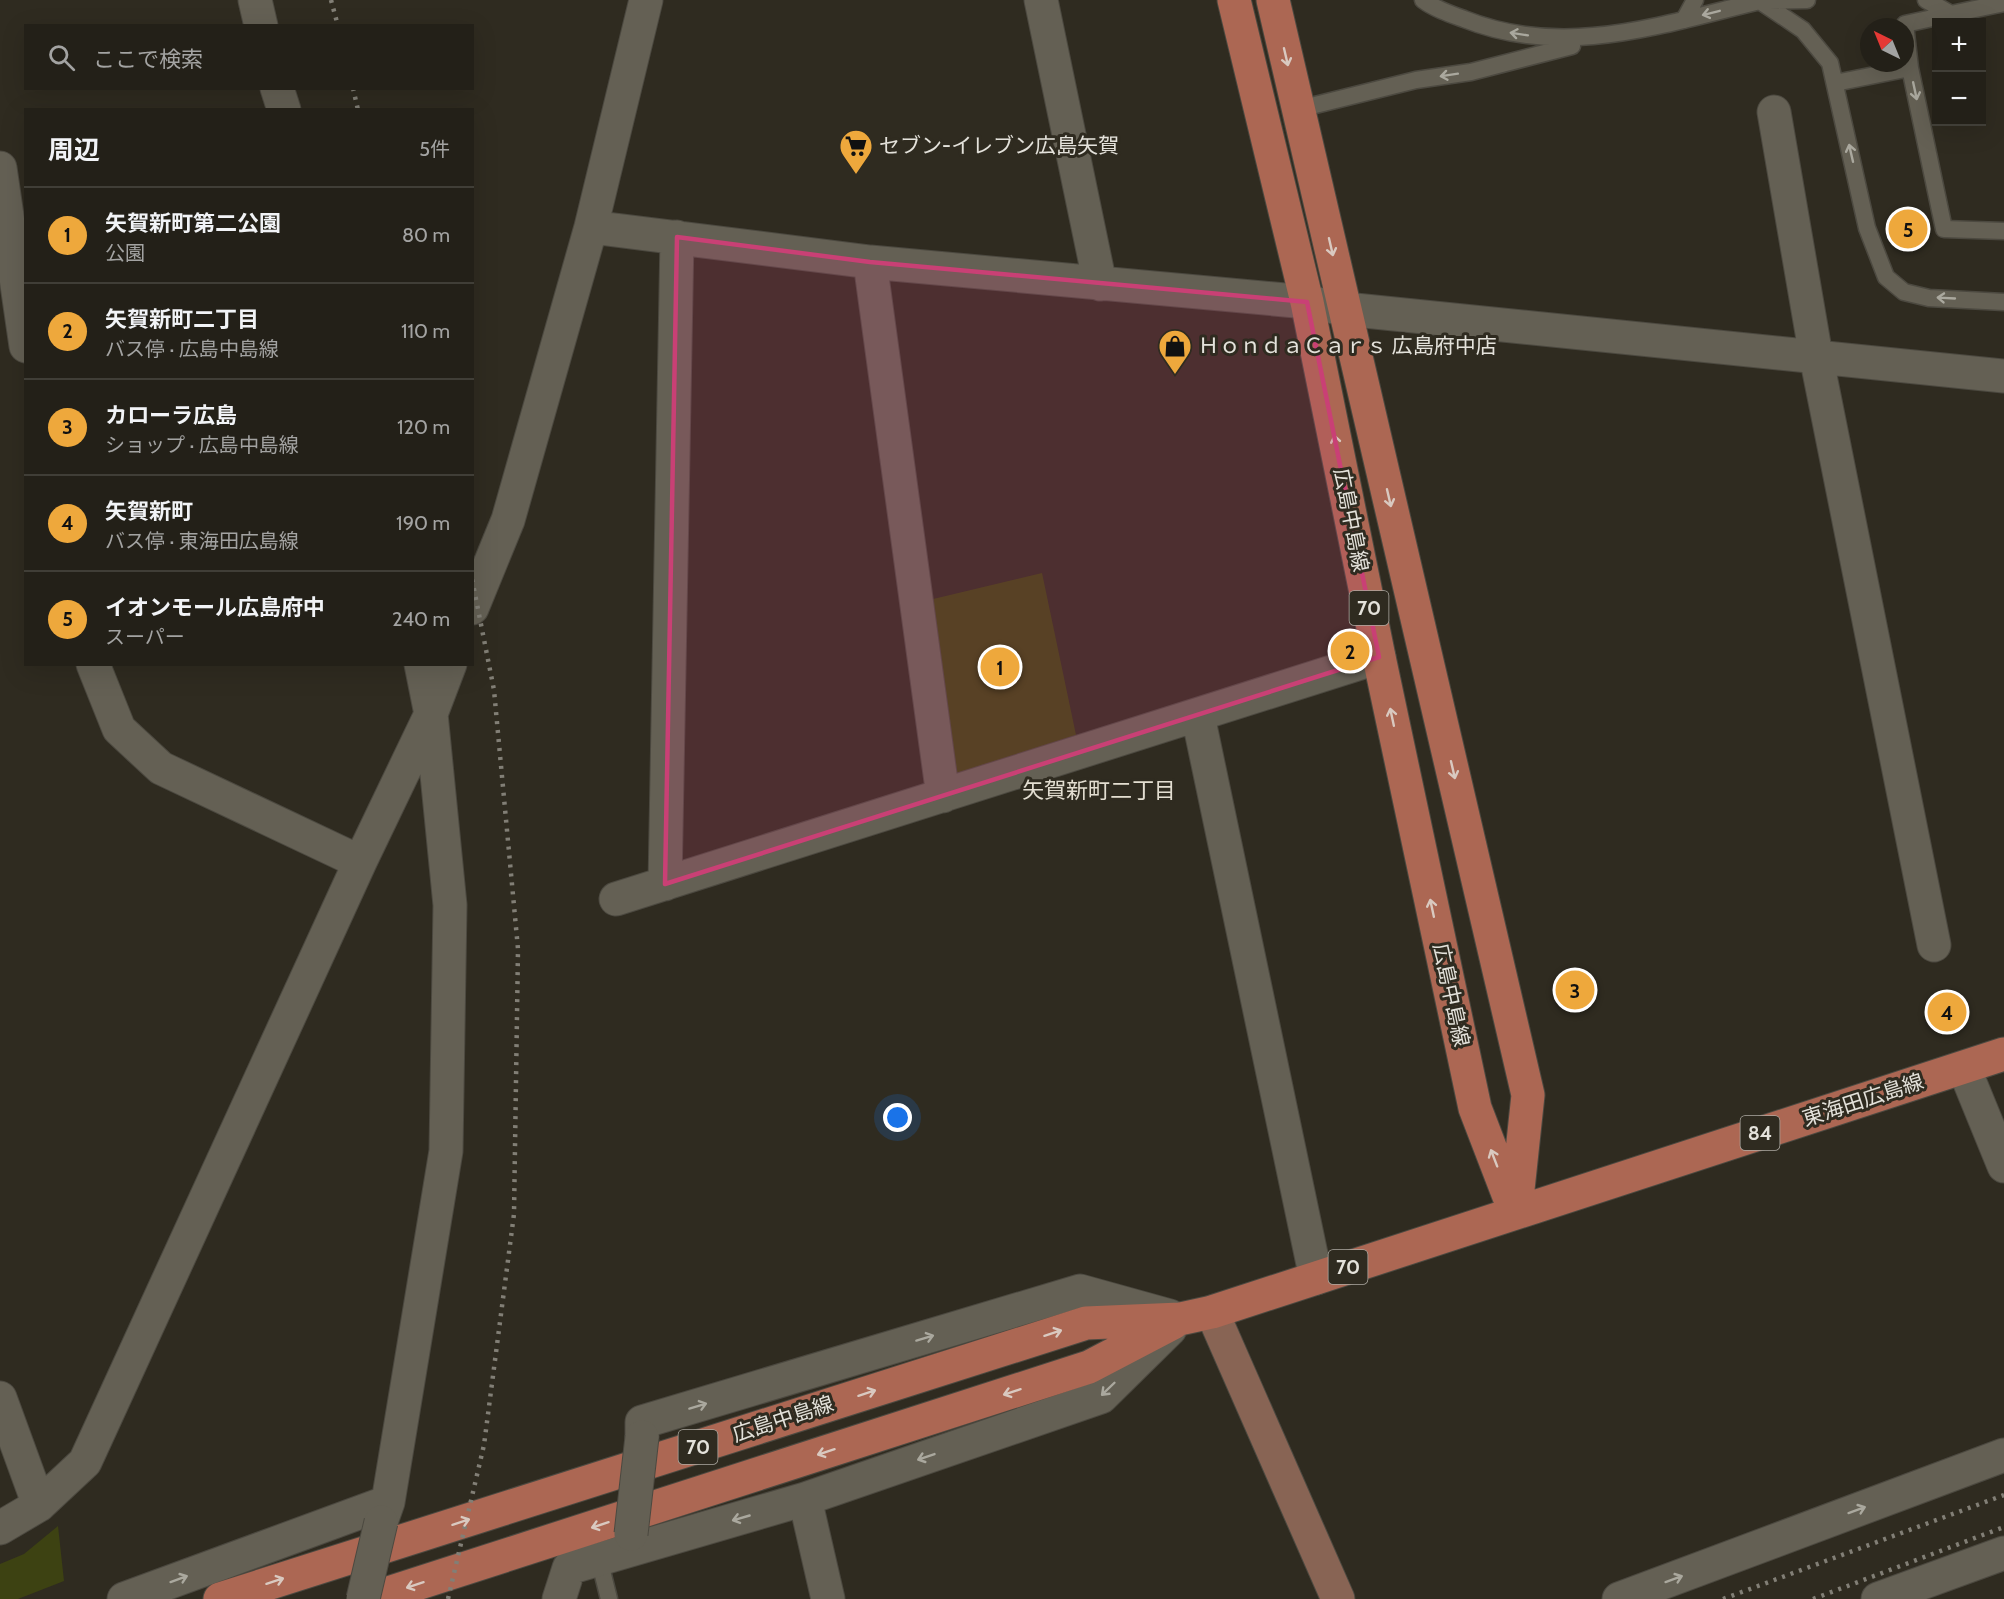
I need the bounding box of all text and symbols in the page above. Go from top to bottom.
one-way arrow [1702,8,1721,20]
north arrow [1860,18,1914,72]
map controls [1932,18,1986,126]
button: + [1932,18,1986,72]
search box [24,24,474,90]
one-way arrow [1510,28,1530,39]
icon: search [45,41,78,74]
text: ここで検索 [93,46,203,73]
one-way arrow [1281,47,1293,66]
one-way arrow [1440,70,1459,81]
button: − [1932,72,1986,126]
one-way arrow [1910,81,1921,101]
supermarket icon: セブン-イレブン広島矢賀 [838,128,874,175]
place label: セブン-イレブン広島矢賀 [879,133,1119,158]
text: 周辺 [48,134,100,166]
text: 5件 [419,137,450,161]
one-way arrow [1844,144,1856,163]
pin: 5 [1888,206,1928,252]
text: 矢賀新町第二公園 [105,210,281,237]
text: 1 [64,223,71,247]
text: 80 m [402,223,450,247]
one-way arrow [1325,237,1337,256]
text: 公園 [105,241,145,265]
one-way arrow [1936,293,1956,304]
text: 矢賀新町二丁目 [105,306,259,333]
text: 2 [62,319,73,343]
text: 110 m [401,319,450,343]
shop icon: ＨｏｎｄａＣａｒｓ 広島府中店 [1157,328,1193,375]
place label: ＨｏｎｄａＣａｒｓ 広島府中店 [1198,333,1497,358]
text: バス停 · 広島中島線 [105,337,279,361]
text: カローラ広島 [105,402,237,429]
text: 3 [62,415,73,439]
text: 120 m [397,415,450,439]
text: ショップ · 広島中島線 [105,433,299,457]
one-way arrow [1330,435,1341,454]
street label: 広島中島線 [1329,466,1374,574]
one-way arrow [1384,488,1396,507]
text: 矢賀新町 [105,498,193,525]
text: 4 [61,511,74,535]
text: 190 m [396,511,450,535]
text: バス停 · 東海田広島線 [105,529,299,553]
road number: 70 [1350,591,1388,625]
text: イオンモール広島府中 [105,594,325,621]
text: 5 [62,607,73,631]
text: 240 m [392,607,450,631]
text: スーパー [105,625,185,649]
pin: 2 [1330,628,1370,674]
pin: 1 [980,644,1020,690]
one-way arrow [1385,708,1397,727]
one-way arrow [1447,760,1459,779]
district label: 矢賀新町二丁目 [1022,777,1176,804]
one-way arrow [1426,899,1437,918]
street label: 広島中島線 [1428,941,1475,1049]
pin: 3 [1556,968,1594,1012]
pin: 4 [1928,990,1966,1034]
street label: 東海田広島線 [1799,1068,1927,1131]
your location [883,1103,912,1132]
road number: 84 [1740,1116,1780,1150]
one-way arrow [1488,1149,1499,1168]
road number: 70 [1328,1250,1368,1284]
one-way arrow [1043,1327,1062,1338]
one-way arrow [915,1332,934,1343]
one-way arrow [1101,1382,1116,1397]
one-way arrow [857,1387,876,1398]
one-way arrow [1003,1388,1022,1399]
street label: 広島中島線 [729,1390,837,1447]
one-way arrow [688,1400,707,1411]
road number: 70 [678,1430,718,1464]
one-way arrow [817,1447,836,1458]
one-way arrow [917,1453,936,1464]
one-way arrow [1847,1504,1865,1515]
one-way arrow [732,1513,751,1524]
one-way arrow [451,1516,470,1527]
one-way arrow [591,1520,610,1531]
one-way arrow [1664,1572,1683,1583]
one-way arrow [169,1573,187,1584]
one-way arrow [265,1575,284,1586]
one-way arrow [406,1580,425,1591]

